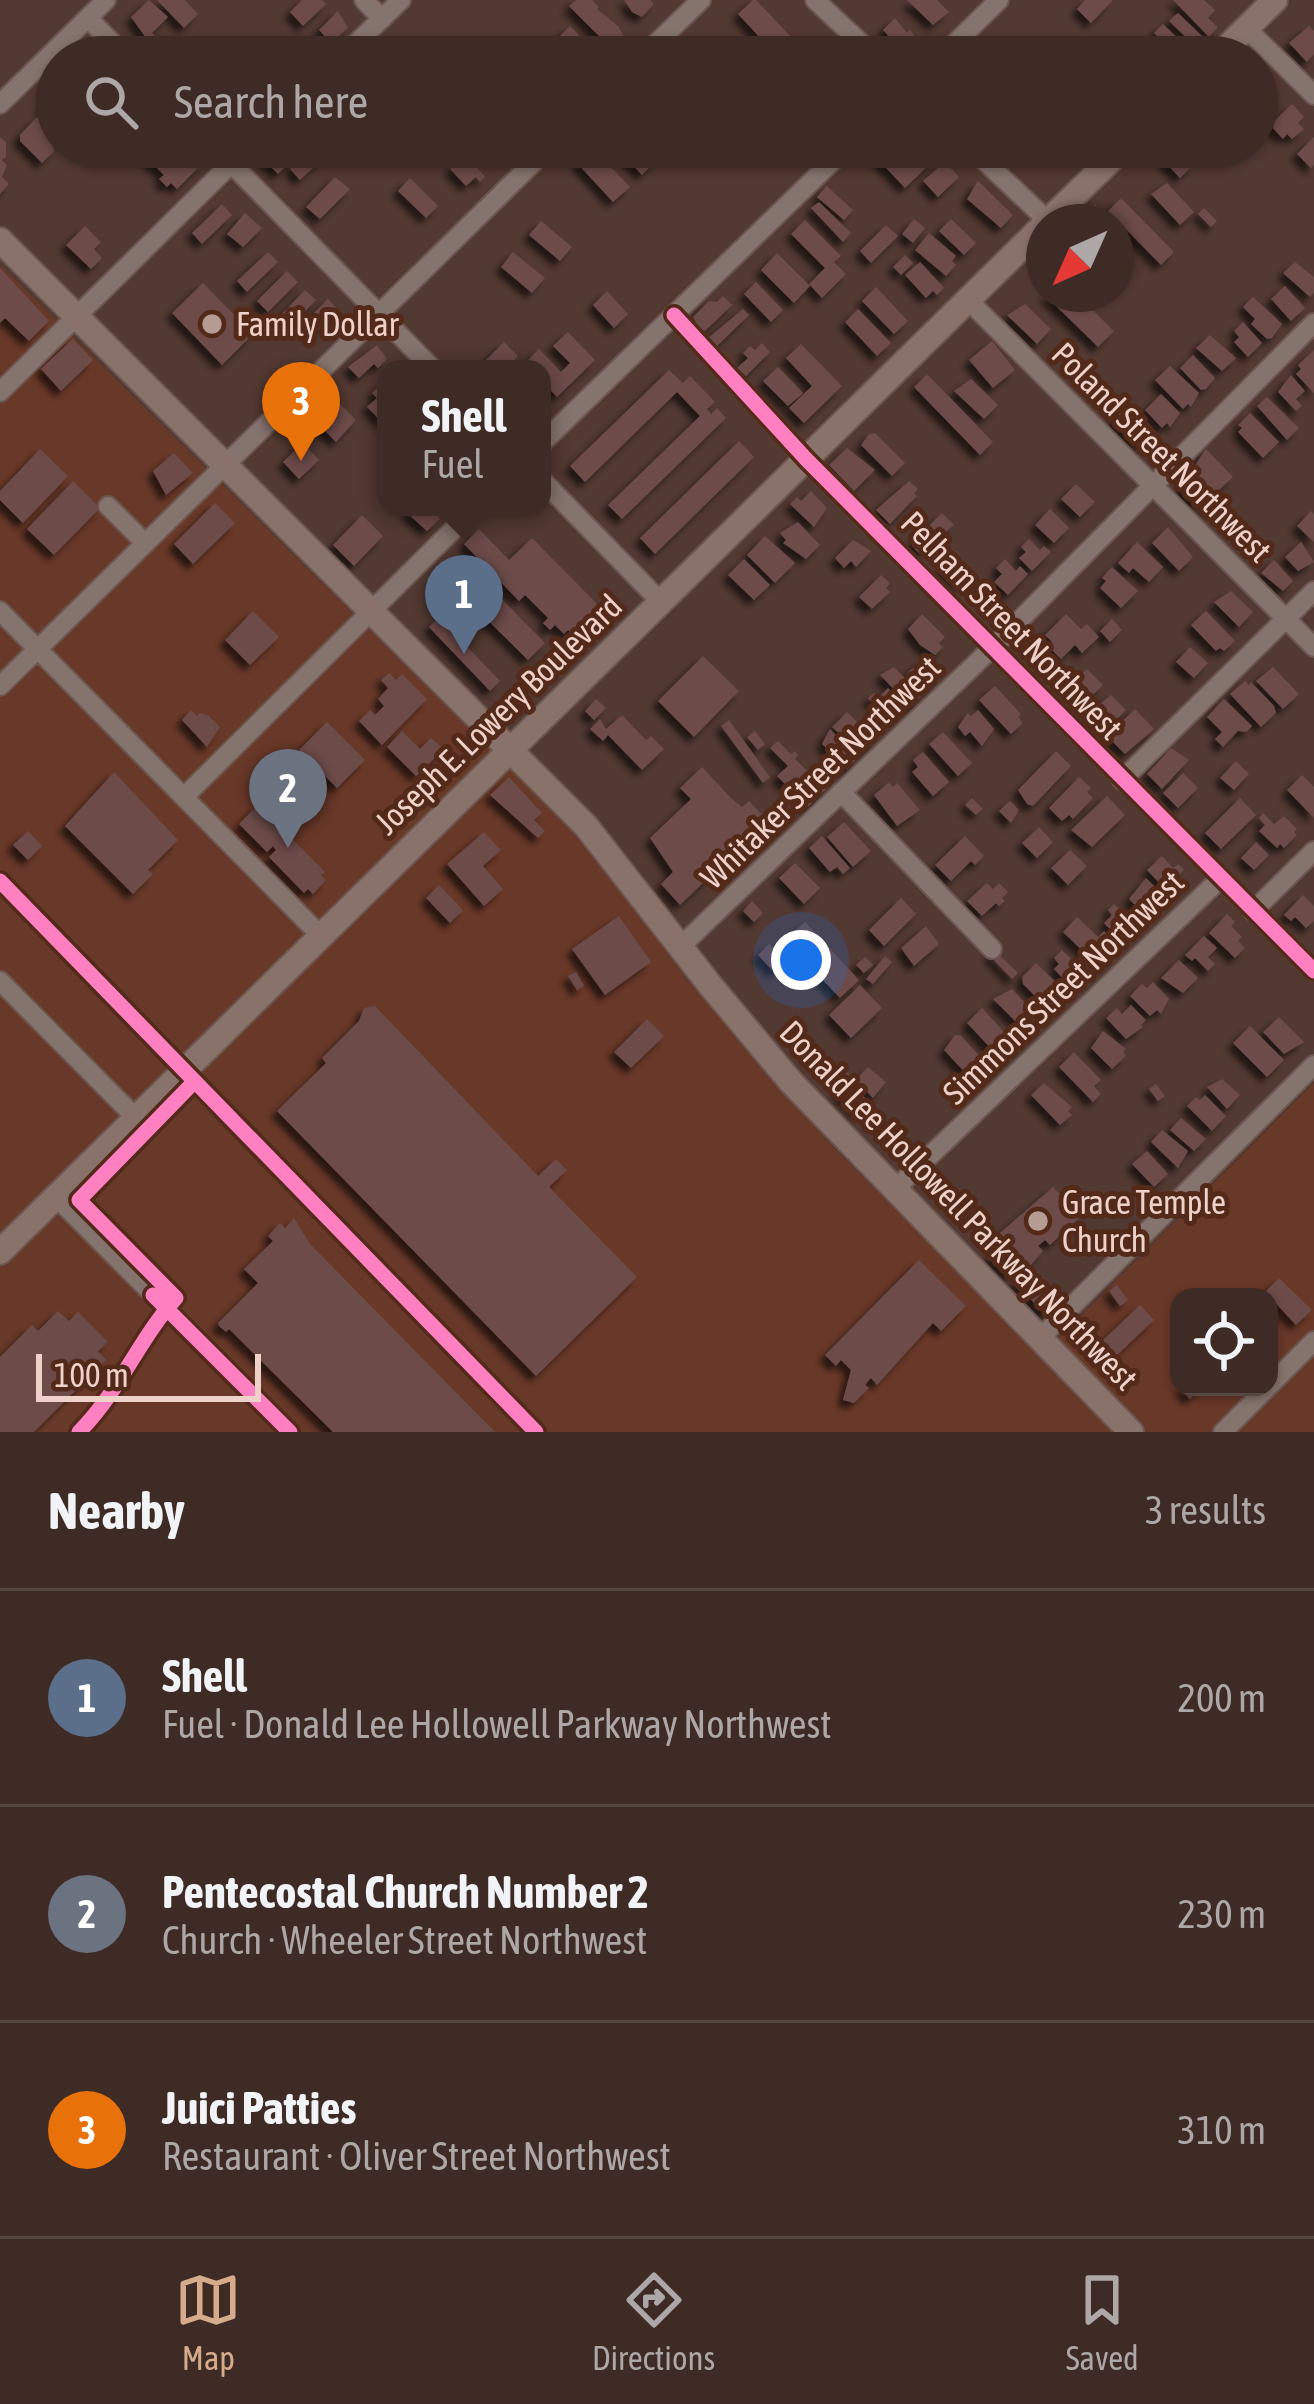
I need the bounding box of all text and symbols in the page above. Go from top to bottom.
search box [36,36,1278,168]
icon: search [78,69,144,135]
text: Search here [174,76,368,128]
north arrow [1026,204,1134,312]
place label: Family Dollar [236,305,400,343]
marker: Family Dollar [199,311,225,337]
street label: Poland Street Northwest [1045,335,1279,569]
popup [377,360,551,516]
pin: 3 [262,362,340,461]
text: Shell [421,390,507,442]
text: Fuel [421,442,484,486]
street label: Pelham Street Northwest [894,503,1130,747]
pin: 1 [425,555,503,654]
street label: Joseph E. Lowery Boulevard [367,587,629,841]
street label: Whitaker Street Northwest [692,648,948,896]
pin: 2 [249,749,327,848]
street label: Simmons Street Northwest [935,863,1191,1111]
your location [771,930,831,990]
street label: Donald Lee Hollowell Parkway Northwest [772,1013,1146,1397]
place label: Grace Temple Church [1062,1183,1226,1259]
marker: Grace Temple Church [1025,1208,1051,1234]
map controls [1170,1288,1278,1396]
button: locate [1170,1288,1278,1396]
scale bar [36,1348,261,1401]
text: 100 m [54,1356,129,1394]
text: Nearby [48,1481,185,1540]
text: 3 results [1145,1488,1266,1532]
text: Shell [162,1650,247,1702]
text: 1 [78,1676,96,1720]
text: 200 m [1178,1676,1266,1720]
text: Fuel · Donald Lee Hollowell Parkway Northwest [162,1702,831,1746]
text: Pentecostal Church Number 2 [162,1866,649,1918]
text: 2 [78,1892,96,1936]
text: 230 m [1178,1892,1266,1936]
text: Church · Wheeler Street Northwest [162,1918,647,1962]
text: Juici Patties [162,2082,356,2134]
text: 3 [78,2108,96,2152]
text: 310 m [1178,2108,1266,2152]
text: Restaurant · Oliver Street Northwest [162,2134,671,2178]
tab: Map [175,2267,241,2377]
tab: Directions [592,2267,715,2377]
tab: Saved [1066,2267,1139,2377]

